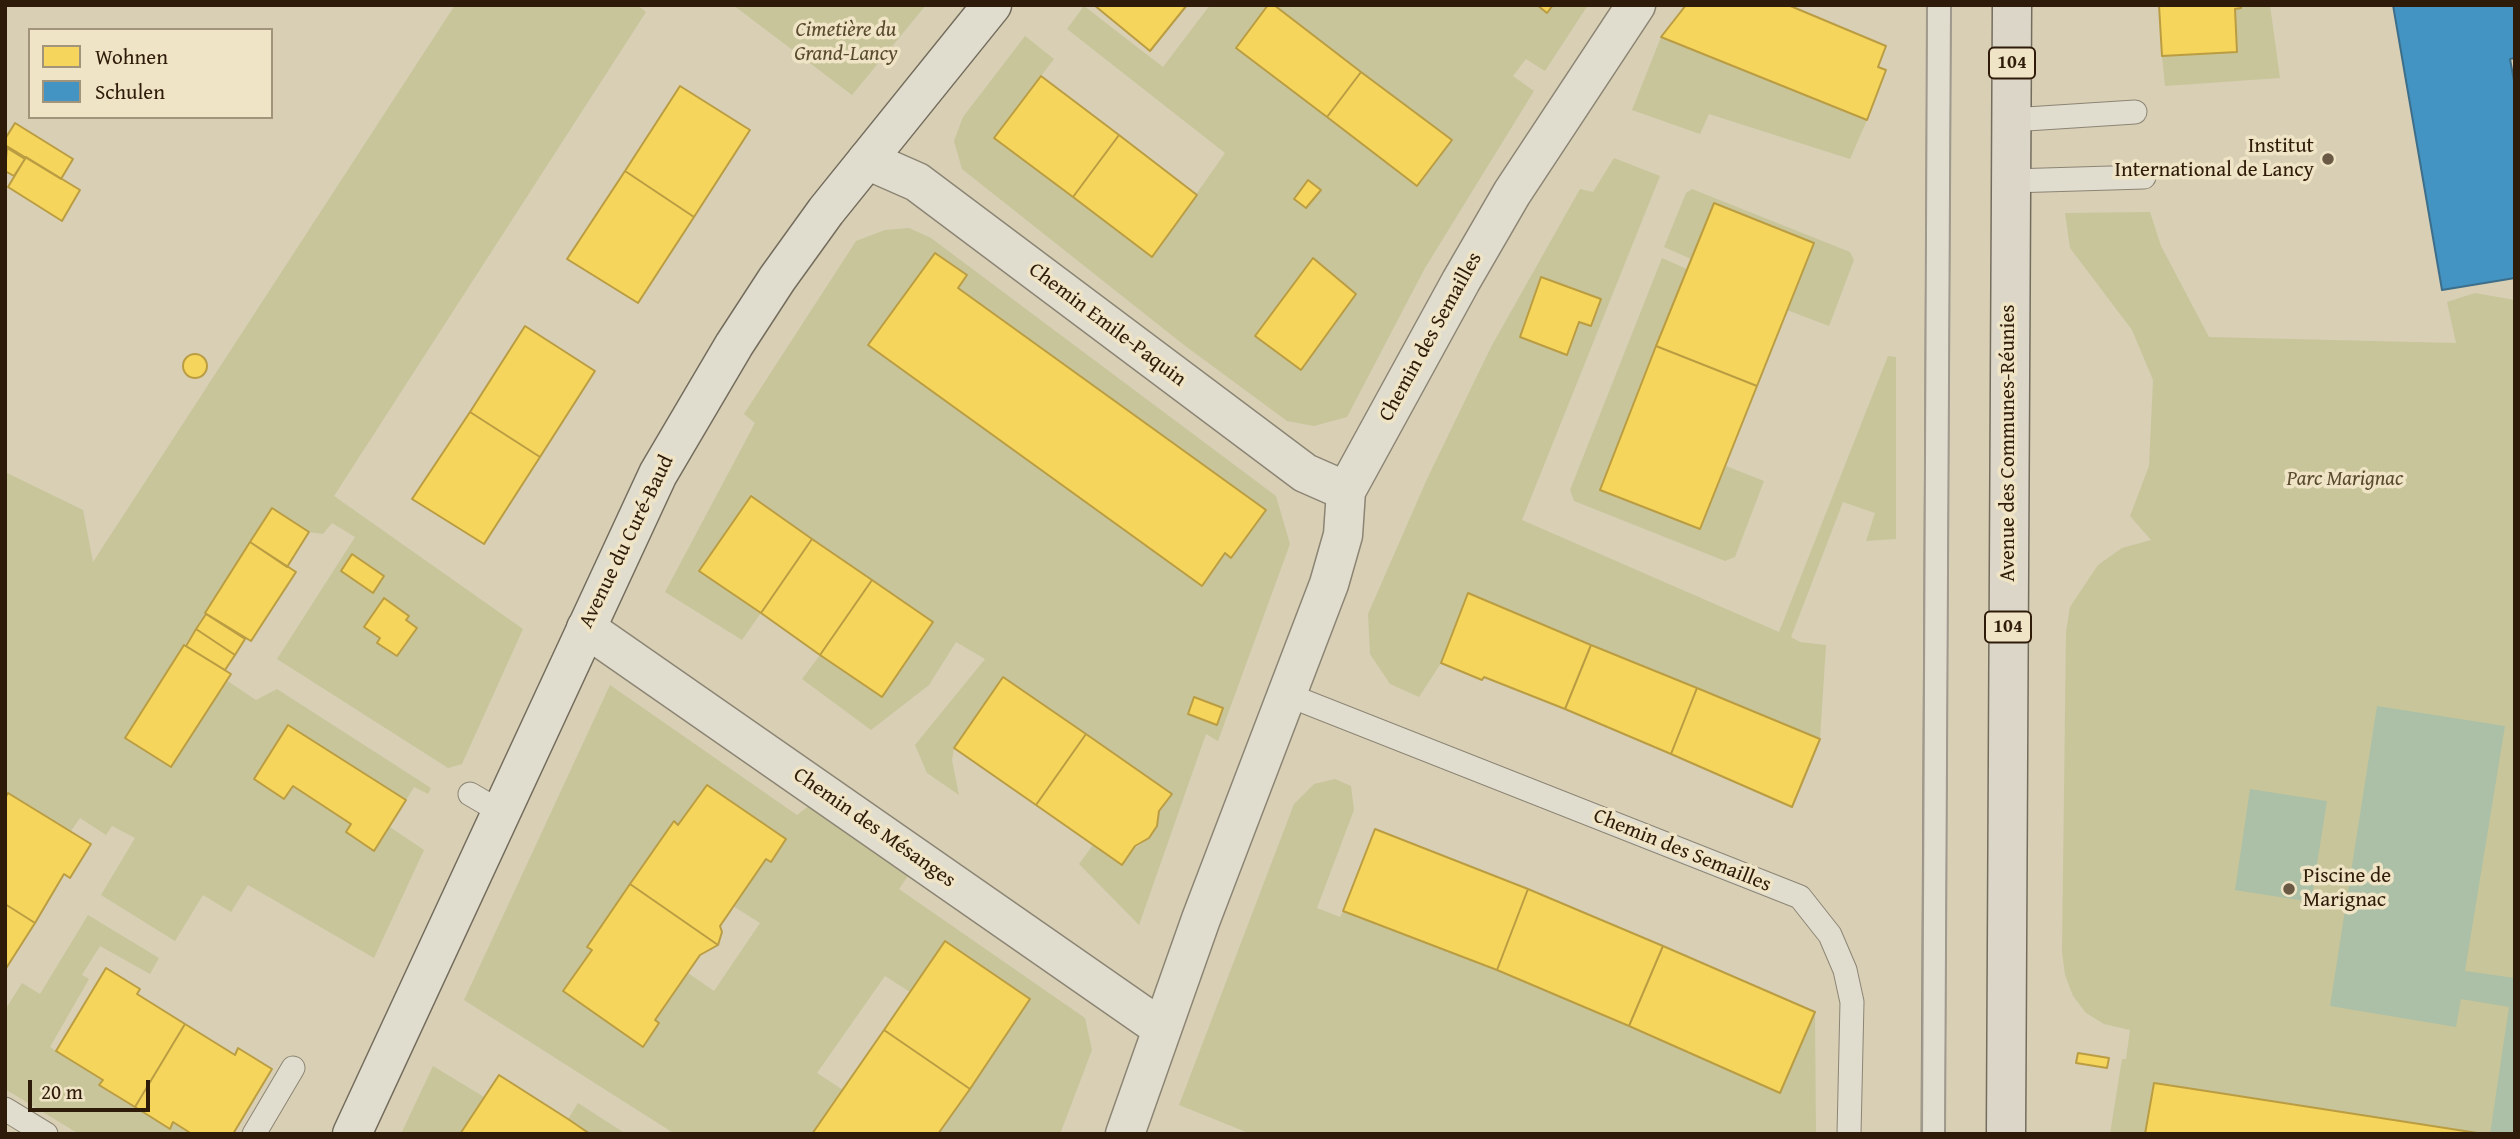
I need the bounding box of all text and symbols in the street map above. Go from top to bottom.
park label: Cimetière du Grand-Lancy [794,18,898,68]
legend [28,28,273,119]
text: Wohnen [95,41,168,72]
road number: 104 [1989,48,2035,78]
text: Schulen [95,76,165,107]
place label: Institut International de Lancy [2114,134,2314,184]
marker: Institut International de Lancy [2320,151,2336,167]
street label: Chemin des Semailles [1374,248,1488,426]
street label: Chemin Emile-Paquin [1023,258,1191,392]
street label: Avenue des Communes-Réunies [1996,304,2022,582]
street label: Avenue du Curé-Baud [574,451,680,633]
park label: Parc Marignac [2287,467,2403,493]
road number: 104 [1985,612,2031,642]
street label: Chemin des Mésanges [788,763,960,893]
street label: Chemin des Semailles [1589,804,1775,898]
place label: Piscine de Marignac [2303,864,2391,914]
marker: Piscine de Marignac [2281,881,2297,897]
scale bar [32,1066,154,1110]
text: 20 m [41,1076,83,1107]

